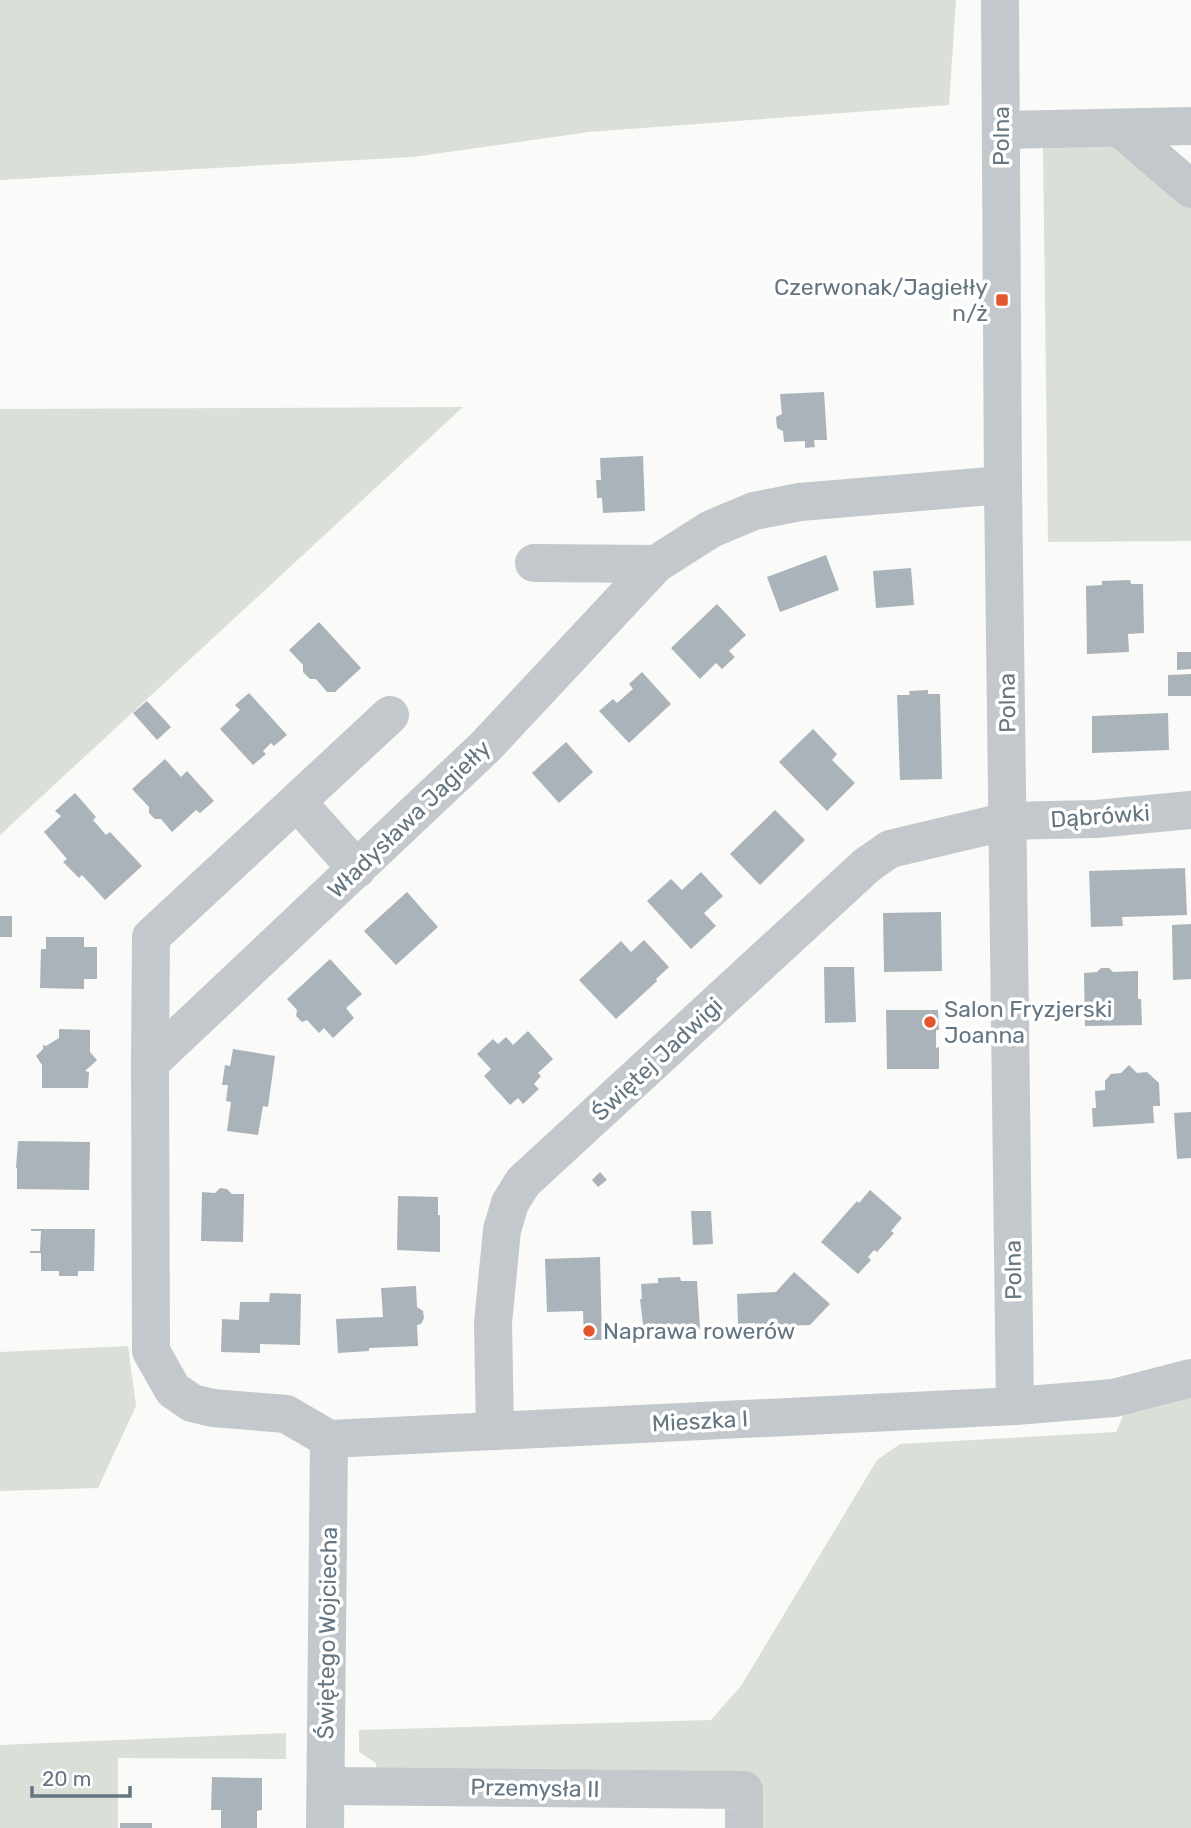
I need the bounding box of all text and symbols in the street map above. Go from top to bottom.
street label: Polna [987,106,1015,166]
place label: Czerwonak/Jagiełły n/ż [774,273,988,327]
marker: Czerwonak/Jagiełły n/ż [994,292,1010,308]
street label: Polna [992,673,1022,733]
street label: Władysława Jagiełły [322,734,496,904]
street label: Dąbrówki [1049,799,1151,833]
street label: Świętej Jadwigi [586,991,728,1127]
place label: Salon Fryzjerski Joanna [944,995,1112,1049]
marker: Salon Fryzjerski Joanna [922,1014,938,1030]
street label: Polna [998,1240,1028,1300]
place label: Naprawa rowerów [603,1317,795,1345]
marker: Naprawa rowerów [581,1323,597,1339]
street label: Mieszka I [651,1404,749,1438]
street label: Świętego Wojciecha [311,1526,343,1740]
scale bar [32,1755,130,1799]
text: 20 m [42,1766,91,1791]
street label: Przemysła II [470,1773,600,1803]

